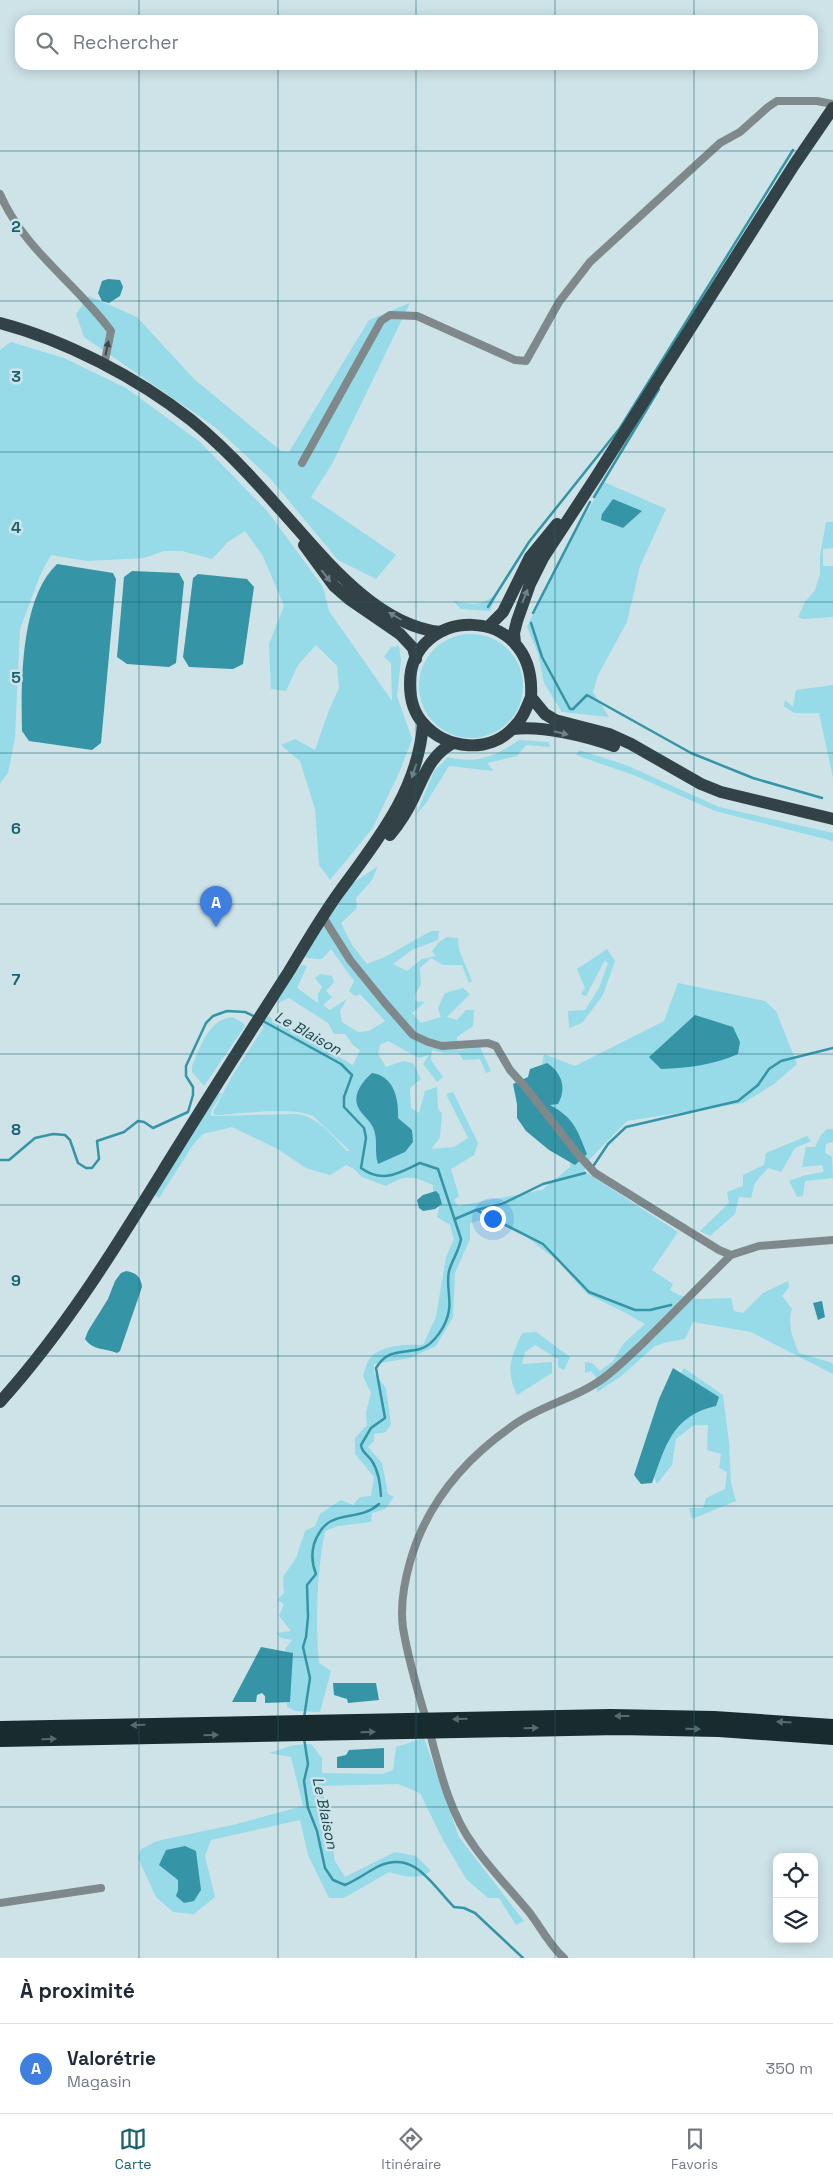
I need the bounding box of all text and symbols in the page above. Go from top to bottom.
search box [15,15,818,70]
icon: search [33,29,61,57]
text: Rechercher [73,30,179,55]
text: 2 [11,216,21,237]
one-way arrow [104,340,112,356]
text: 3 [11,366,21,387]
text: 4 [11,517,21,538]
one-way arrow [321,570,332,583]
one-way arrow [522,589,530,603]
one-way arrow [388,611,401,620]
text: 5 [11,667,21,688]
one-way arrow [554,729,569,737]
one-way arrow [409,764,417,779]
text: 6 [11,818,21,839]
pin: A [200,886,232,927]
text: 7 [12,969,21,990]
water label: Le Blaison [272,1007,346,1059]
text: 8 [11,1119,21,1140]
your location [480,1206,506,1232]
text: 9 [11,1270,21,1291]
one-way arrow [614,1712,630,1720]
one-way arrow [451,1715,467,1723]
one-way arrow [776,1718,792,1726]
one-way arrow [130,1722,146,1730]
one-way arrow [523,1724,539,1732]
one-way arrow [686,1725,702,1733]
one-way arrow [361,1728,377,1736]
one-way arrow [203,1731,219,1739]
one-way arrow [41,1734,57,1742]
water label: Le Blaison [309,1775,343,1851]
map controls [773,1853,818,1943]
button: locate [773,1853,818,1898]
button: layers [773,1898,818,1943]
text: À proximité [20,1977,135,2004]
text: Valorétrie [67,2046,156,2071]
text: A [31,2058,41,2079]
text: 350 m [766,2058,813,2079]
text: Magasin [67,2071,131,2092]
tab: Carte [115,2125,152,2173]
tab: Itinéraire [381,2125,441,2173]
tab: Favoris [671,2125,718,2173]

